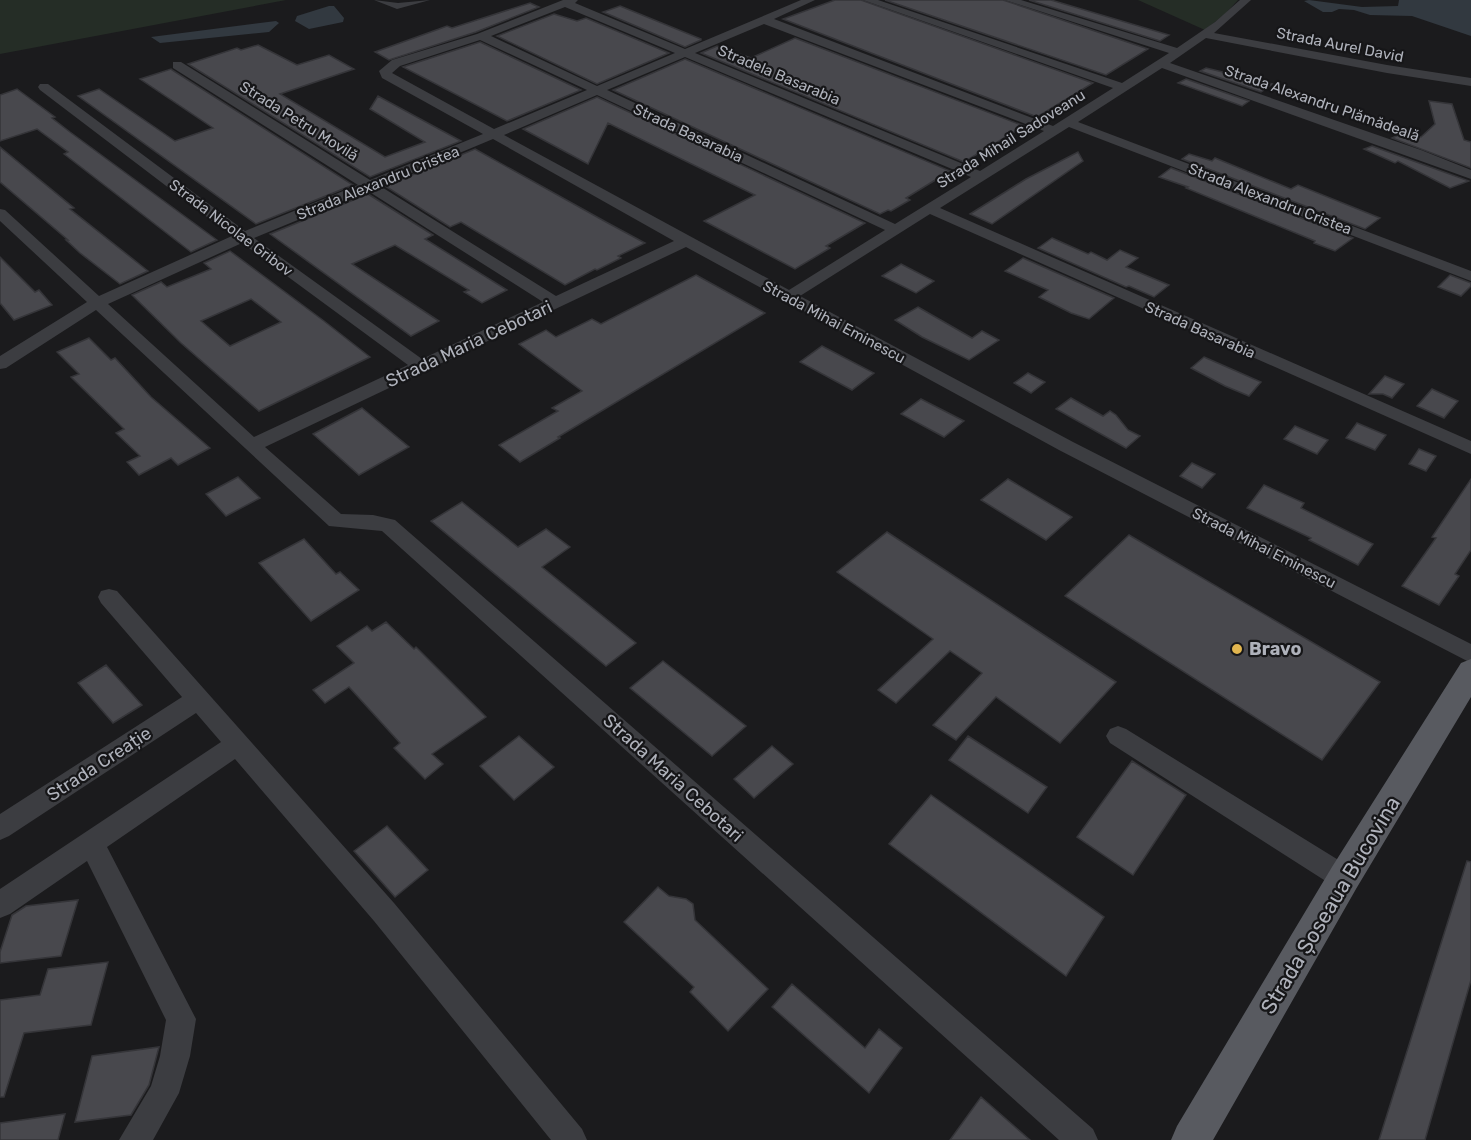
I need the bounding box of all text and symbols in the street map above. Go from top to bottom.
street label: Strada Aurel David [1275,24,1405,66]
street label: Stradela Basarabia [715,41,843,109]
street label: Strada Alexandru Plămădeală [1222,61,1422,145]
street label: Strada Petru Movilă [236,77,362,165]
street label: Strada Mihail Sadoveanu [933,86,1089,192]
street label: Strada Basarabia [630,100,746,166]
street label: Strada Alexandru Cristea [294,142,462,224]
street label: Strada Alexandru Cristea [1186,159,1354,239]
street label: Strada Nicolae Gribov [166,176,296,280]
street label: Strada Mihai Eminescu [760,277,908,367]
street label: Strada Maria Cebotari [382,296,556,392]
street label: Strada Basarabia [1142,298,1258,362]
street label: Strada Mihai Eminescu [1189,504,1339,592]
place label: Bravo [1249,638,1301,660]
marker: Bravo [1230,642,1244,656]
street label: Strada Maria Cebotari [598,709,748,847]
street label: Strada Creație [43,722,155,806]
street label: Strada Șoseaua Bucovina [1255,792,1405,1018]

